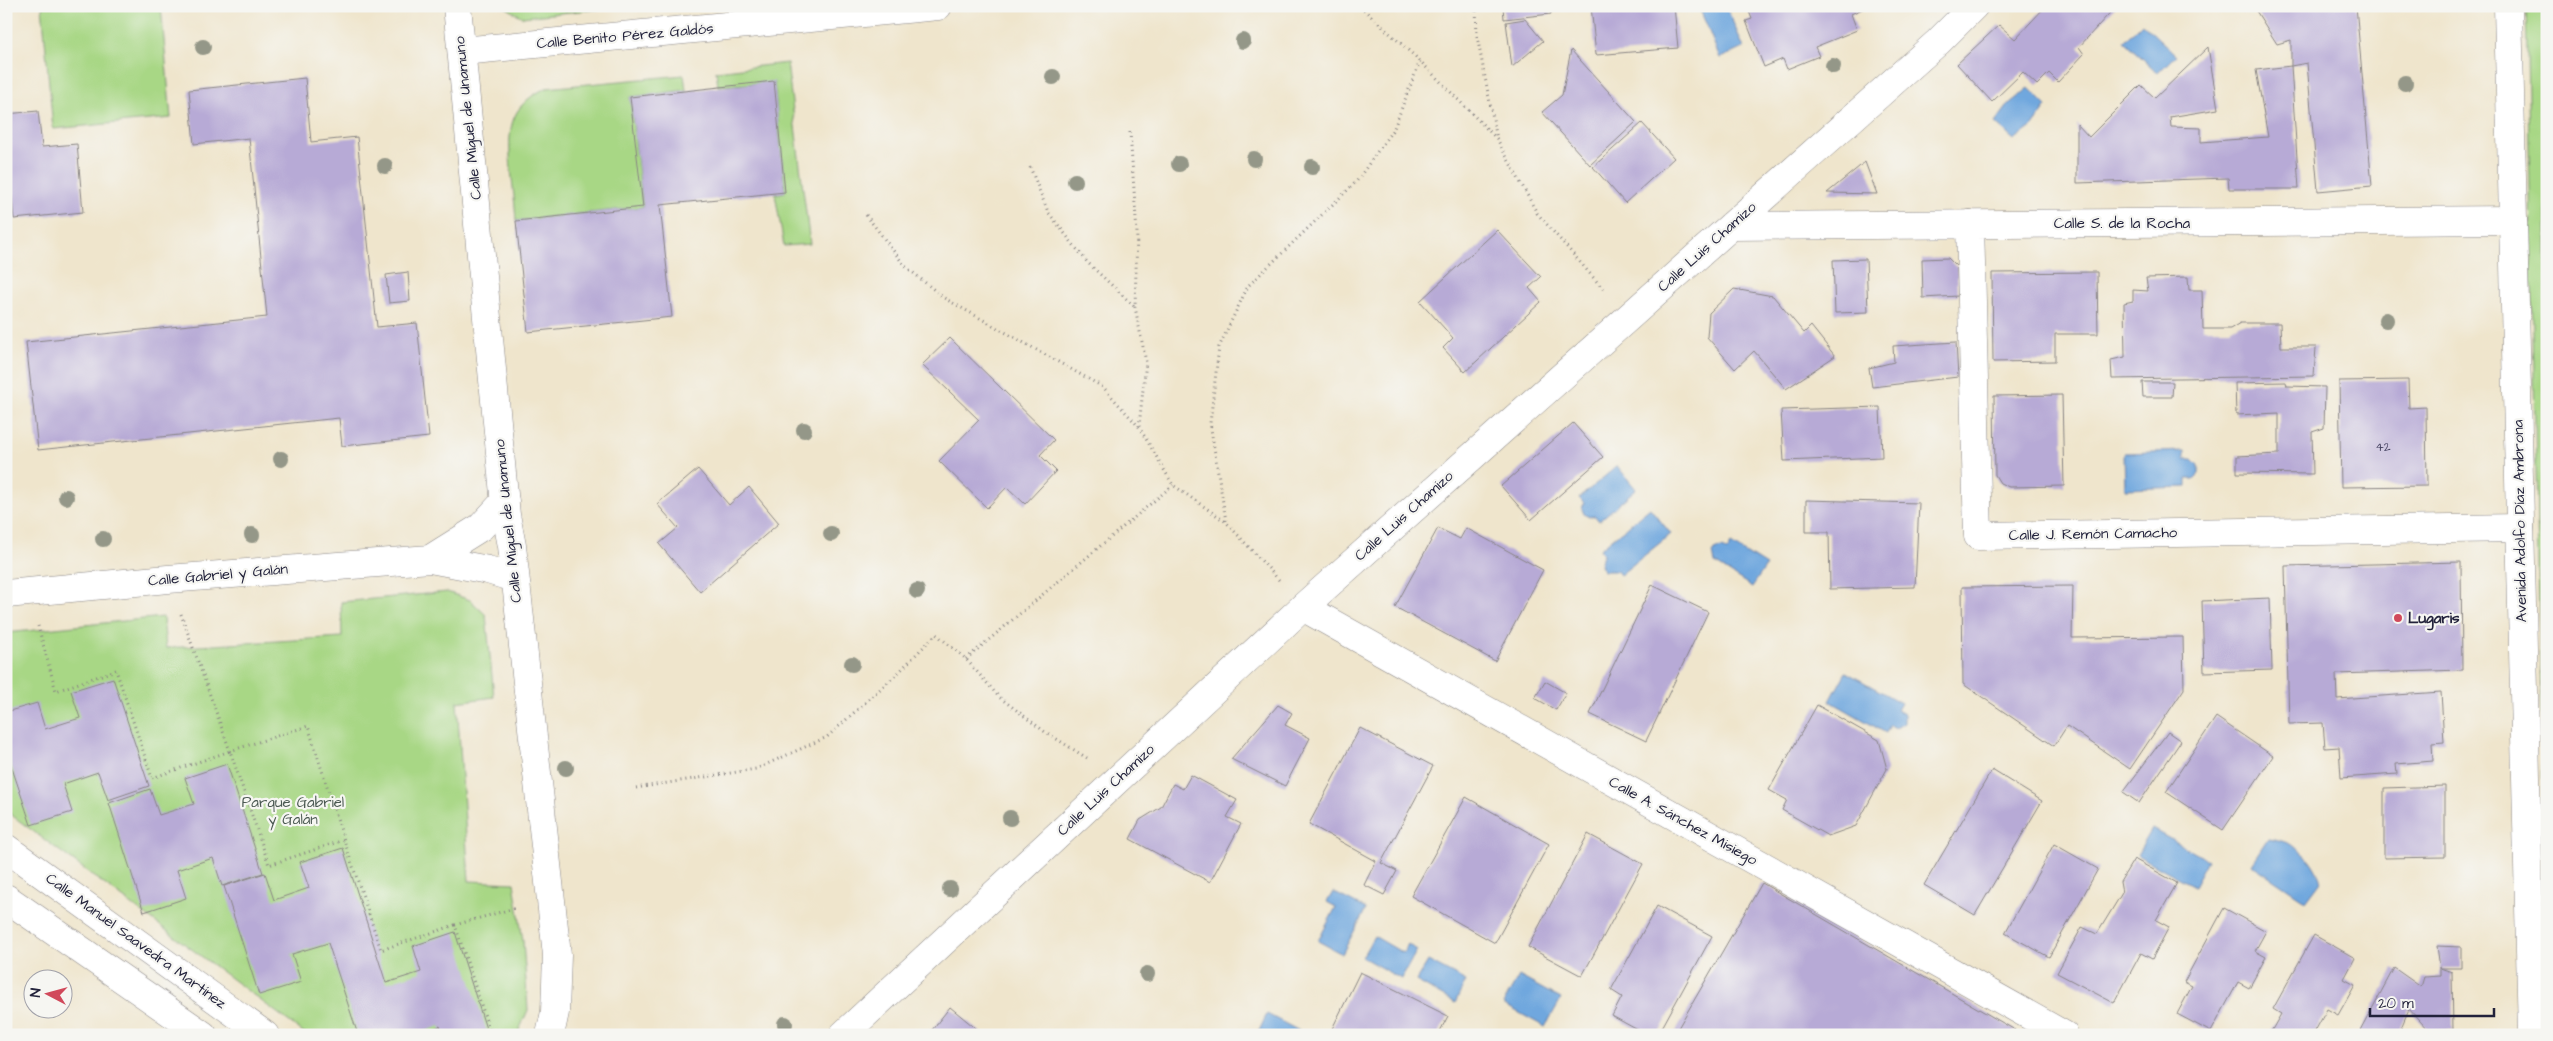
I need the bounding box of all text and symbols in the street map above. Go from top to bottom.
street label: Calle Benito Pérez Galdós [536,18,715,54]
street label: Calle Miguel de Unamuno [449,35,488,201]
street label: Calle Luis Chamizo [1653,197,1761,297]
street label: Calle S. de la Rocha [2054,213,2191,234]
street label: Avenida Adolfo Díaz Ambrona [2508,419,2532,623]
street label: Calle Miguel de Unamuno [489,438,528,604]
house number: 42 [2375,439,2391,456]
street label: Calle Luis Chamizo [1350,466,1458,566]
street label: Calle J. Remón Camacho [2009,522,2178,546]
street label: Calle Gabriel y Galán [147,558,289,593]
place label: Lugaris [2408,608,2460,631]
marker: Lugaris [2392,612,2404,624]
street label: Calle Luis Chamizo [1053,739,1160,841]
street label: Calle A. Sánchez Misiego [1604,771,1762,872]
park label: Parque Gabriel y Galán [242,792,344,831]
street label: Calle Manuel Saavedra Martínez [41,868,231,1014]
north arrow [22,968,72,1018]
scale bar [2370,986,2494,1018]
text: N [26,987,46,998]
text: 20 m [2378,993,2414,1014]

